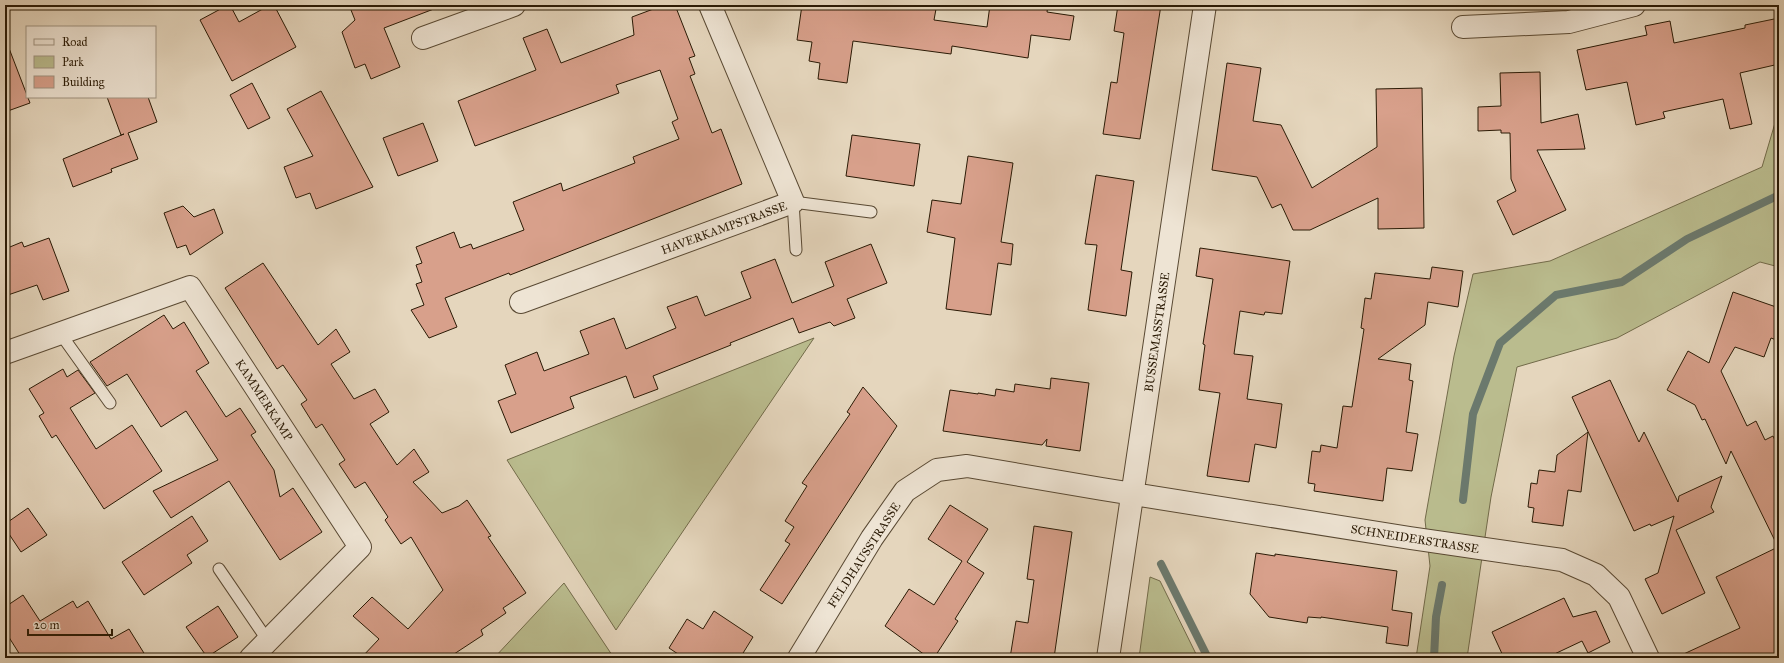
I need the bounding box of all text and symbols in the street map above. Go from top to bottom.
legend [26,26,156,98]
text: Road [62,35,88,49]
text: Park [62,55,84,69]
text: Building [62,75,105,90]
street label: HAVERKAMPSTRASSE [659,199,789,257]
street label: BUSSEMASSTRASSE [1142,271,1172,393]
street label: KAMMERKAMP [232,357,296,443]
street label: FELDHAUSSTRASSE [825,499,904,610]
street label: SCHNEIDERSTRASSE [1350,522,1481,556]
scale bar [28,611,112,637]
text: 20 m [34,618,60,632]

